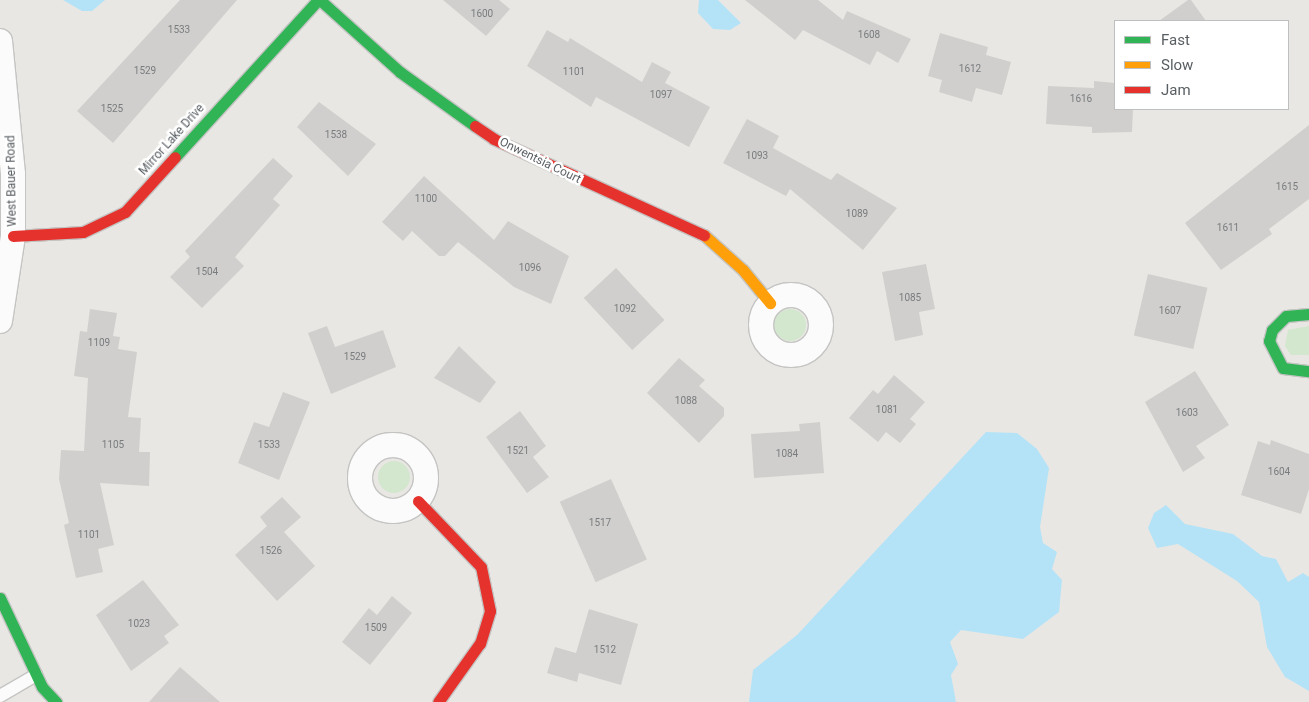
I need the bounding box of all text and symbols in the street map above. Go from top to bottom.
house number: 1600 [471,8,493,20]
legend [1114,20,1289,110]
house number: 1533 [168,24,190,36]
house number: 1608 [858,29,880,41]
text: Fast [1161,31,1190,49]
text: Slow [1161,56,1193,74]
house number: 1612 [959,63,981,75]
house number: 1529 [134,65,156,77]
house number: 1101 [563,66,585,78]
text: Jam [1161,81,1191,99]
house number: 1097 [650,89,672,101]
house number: 1616 [1070,93,1092,105]
street label: Mirror Lake Drive [136,102,208,178]
house number: 1525 [101,103,123,115]
house number: 1538 [325,129,347,141]
street label: West Bauer Road [4,135,20,227]
street label: Onwentsia Court [497,135,583,187]
house number: 1093 [746,150,768,162]
house number: 1615 [1276,181,1298,193]
house number: 1100 [415,193,437,205]
house number: 1089 [846,208,868,220]
house number: 1611 [1217,222,1239,234]
house number: 1096 [519,262,541,274]
house number: 1504 [196,266,218,278]
house number: 1085 [899,292,921,304]
house number: 1092 [614,303,636,315]
house number: 1607 [1159,305,1181,317]
house number: 1109 [88,337,110,349]
house number: 1529 [344,351,366,363]
house number: 1088 [675,395,697,407]
house number: 1081 [876,404,898,416]
house number: 1603 [1176,407,1198,419]
house number: 1105 [102,439,124,451]
house number: 1533 [258,439,280,451]
house number: 1521 [507,445,529,457]
house number: 1084 [776,448,798,460]
house number: 1604 [1268,466,1290,478]
house number: 1517 [589,517,611,529]
house number: 1101 [78,529,100,541]
house number: 1526 [260,545,282,557]
house number: 1023 [128,618,150,630]
house number: 1509 [365,622,387,634]
house number: 1512 [594,644,616,656]

